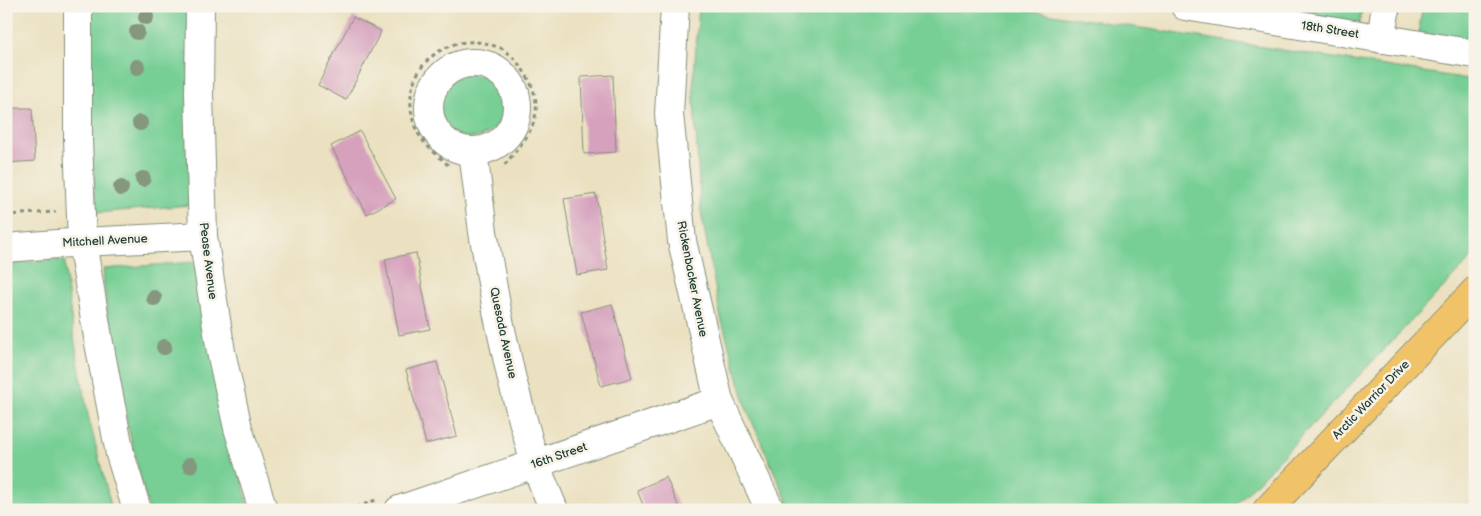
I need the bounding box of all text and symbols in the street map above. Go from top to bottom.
street label: 18th Street [1300,18,1360,42]
street label: Rickenbacker Avenue [673,220,711,338]
street label: Pease Avenue [196,222,220,300]
street label: Mitchell Avenue [62,231,148,251]
street label: Quesada Avenue [486,286,520,380]
street label: Arctic Warrior Drive [1329,357,1413,443]
street label: 16th Street [529,439,589,473]

